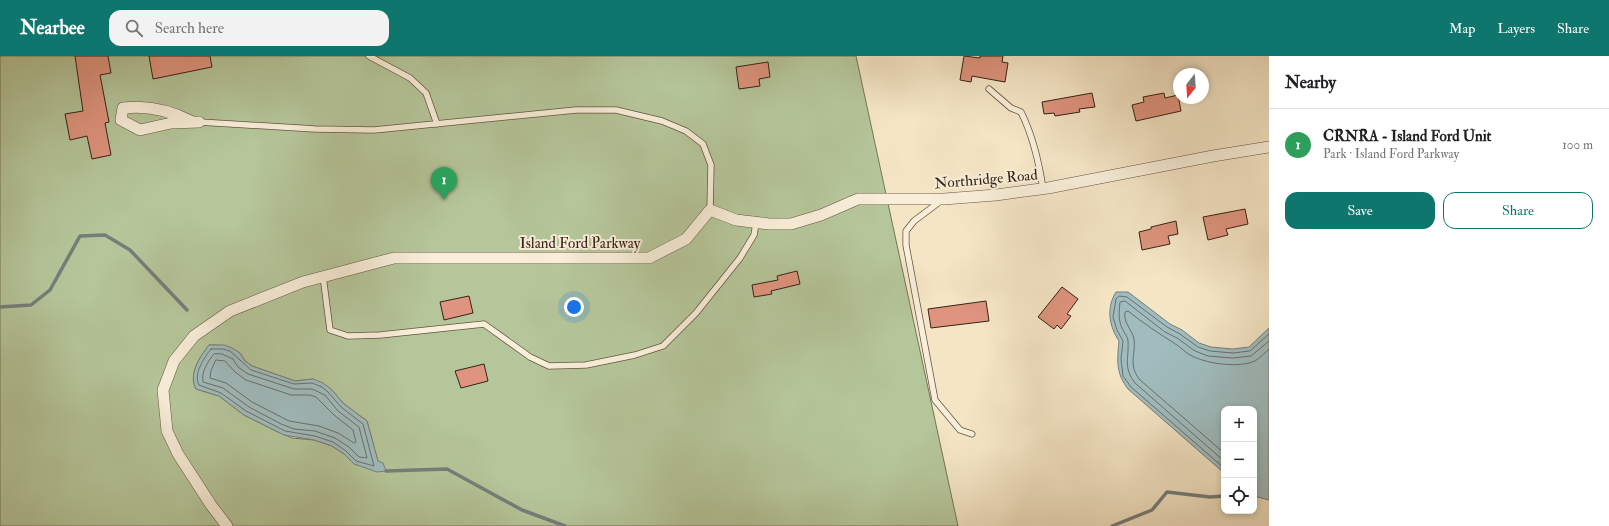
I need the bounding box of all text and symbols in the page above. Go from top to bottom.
search box [109,10,389,46]
text: Nearbee [20,16,85,40]
icon: search [123,17,145,39]
text: Search here [155,19,224,38]
text: Map [1449,20,1475,37]
text: Layers [1497,20,1535,37]
text: Share [1557,20,1589,37]
north arrow [1173,68,1209,104]
text: Nearby [1285,72,1336,93]
text: CRNRA - Island Ford Unit [1323,127,1492,146]
text: 1 [1296,137,1300,153]
text: 100 m [1562,137,1593,153]
text: Park · Island Ford Parkway [1323,146,1459,162]
street label: Northridge Road [934,165,1039,193]
pin: 1 [431,167,457,200]
button: Save [1285,192,1435,229]
button: Share [1443,192,1593,229]
street label: Island Ford Parkway [520,234,641,253]
your location [564,297,584,317]
map controls [1221,406,1257,514]
button: + [1221,406,1257,442]
button: − [1221,442,1257,478]
button: locate [1221,478,1257,514]

